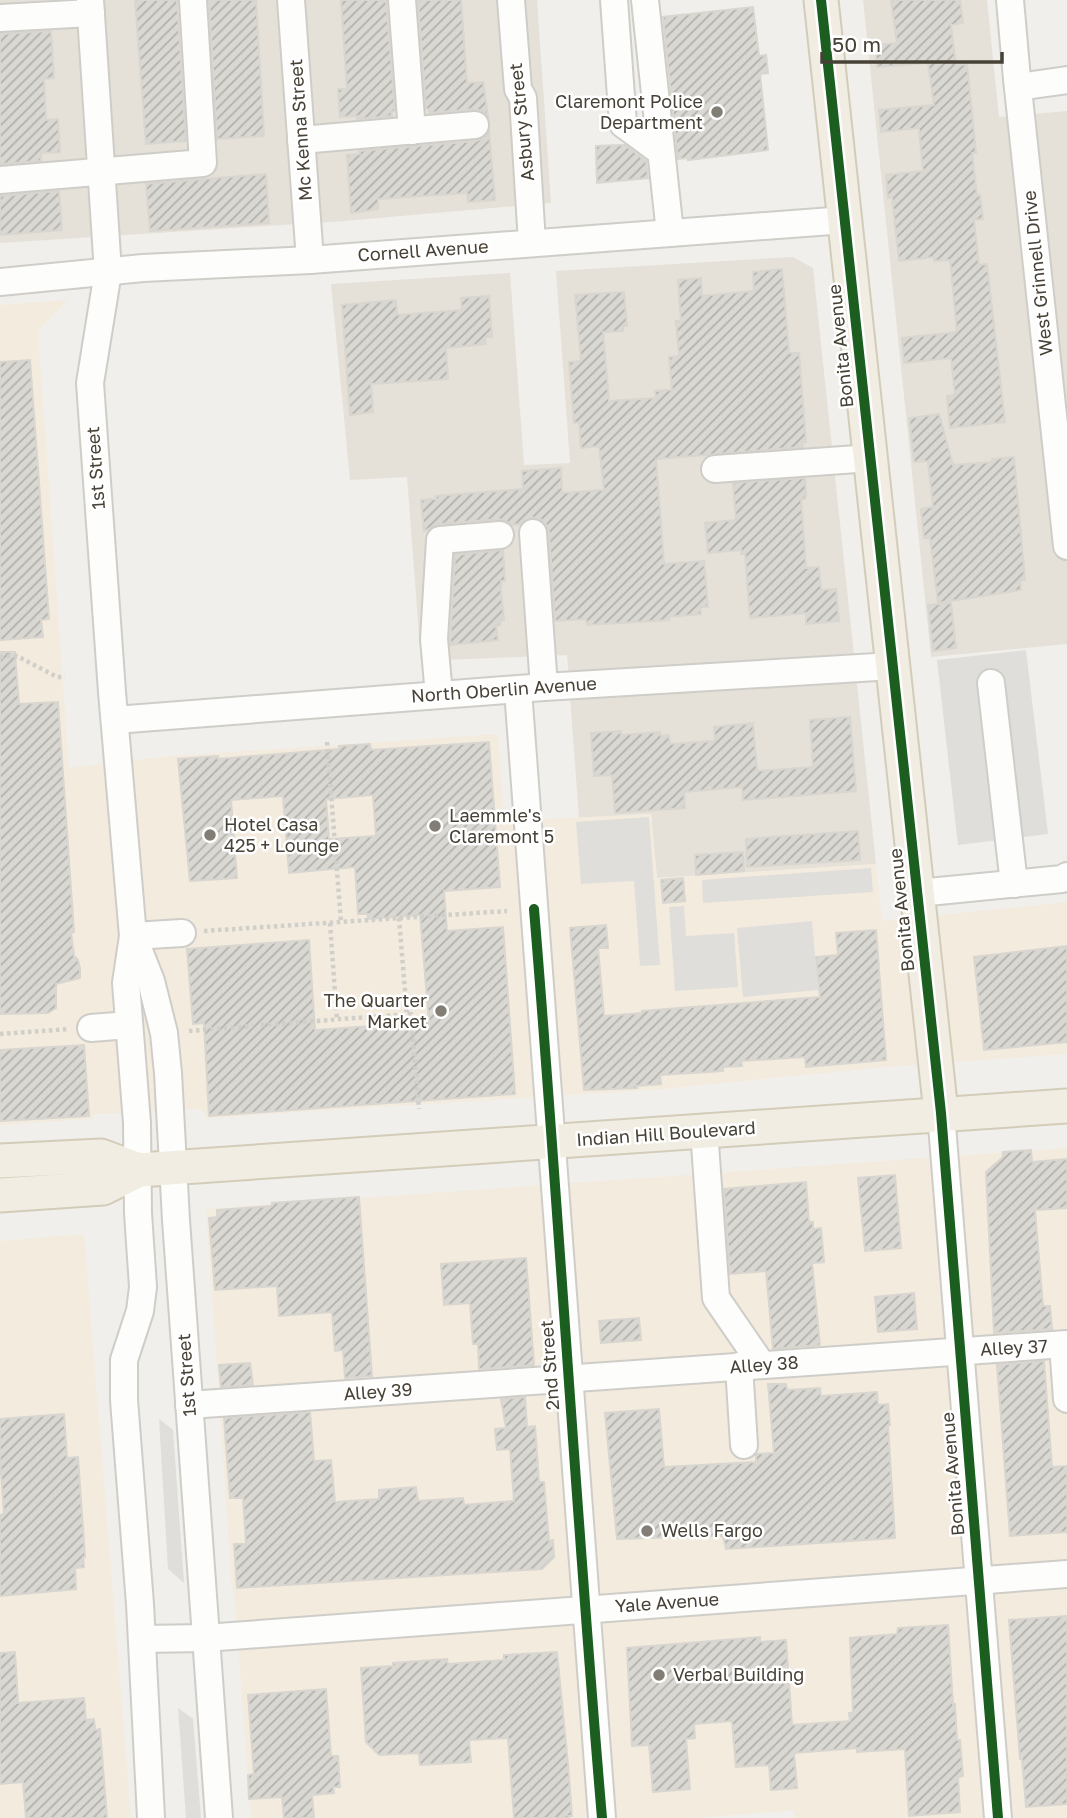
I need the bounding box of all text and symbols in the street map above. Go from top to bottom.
scale bar [822,21,1002,65]
text: 50 m [832,31,881,57]
street label: Mc Kenna Street [284,58,316,202]
street label: Asbury Street [504,62,538,182]
place label: Claremont Police Department [555,90,703,133]
marker: Claremont Police Department [709,104,725,120]
street label: West Grinnell Drive [1017,189,1057,357]
street label: Cornell Avenue [357,234,489,266]
street label: Bonita Avenue [823,283,857,409]
street label: 1st Street [81,426,109,510]
street label: North Oberlin Avenue [410,672,598,706]
place label: Laemmle's Claremont 5 [449,804,554,847]
place label: Hotel Casa 425 + Lounge [224,813,339,856]
marker: Laemmle's Claremont 5 [427,818,443,834]
marker: Hotel Casa 425 + Lounge [202,827,218,843]
street label: Bonita Avenue [884,847,918,973]
place label: The Quarter Market [323,989,427,1032]
marker: The Quarter Market [433,1003,449,1019]
street label: Indian Hill Boulevard [575,1116,756,1150]
street label: 2nd Street [535,1319,563,1411]
street label: 1st Street [172,1333,200,1417]
street label: Alley 37 [980,1334,1048,1360]
street label: Alley 38 [729,1351,799,1377]
street label: Alley 39 [343,1378,413,1404]
street label: Bonita Avenue [936,1411,968,1537]
place label: Wells Fargo [661,1519,763,1541]
marker: Wells Fargo [639,1523,655,1539]
street label: Yale Avenue [614,1587,720,1617]
place label: Verbal Building [673,1663,804,1685]
marker: Verbal Building [651,1667,667,1683]

